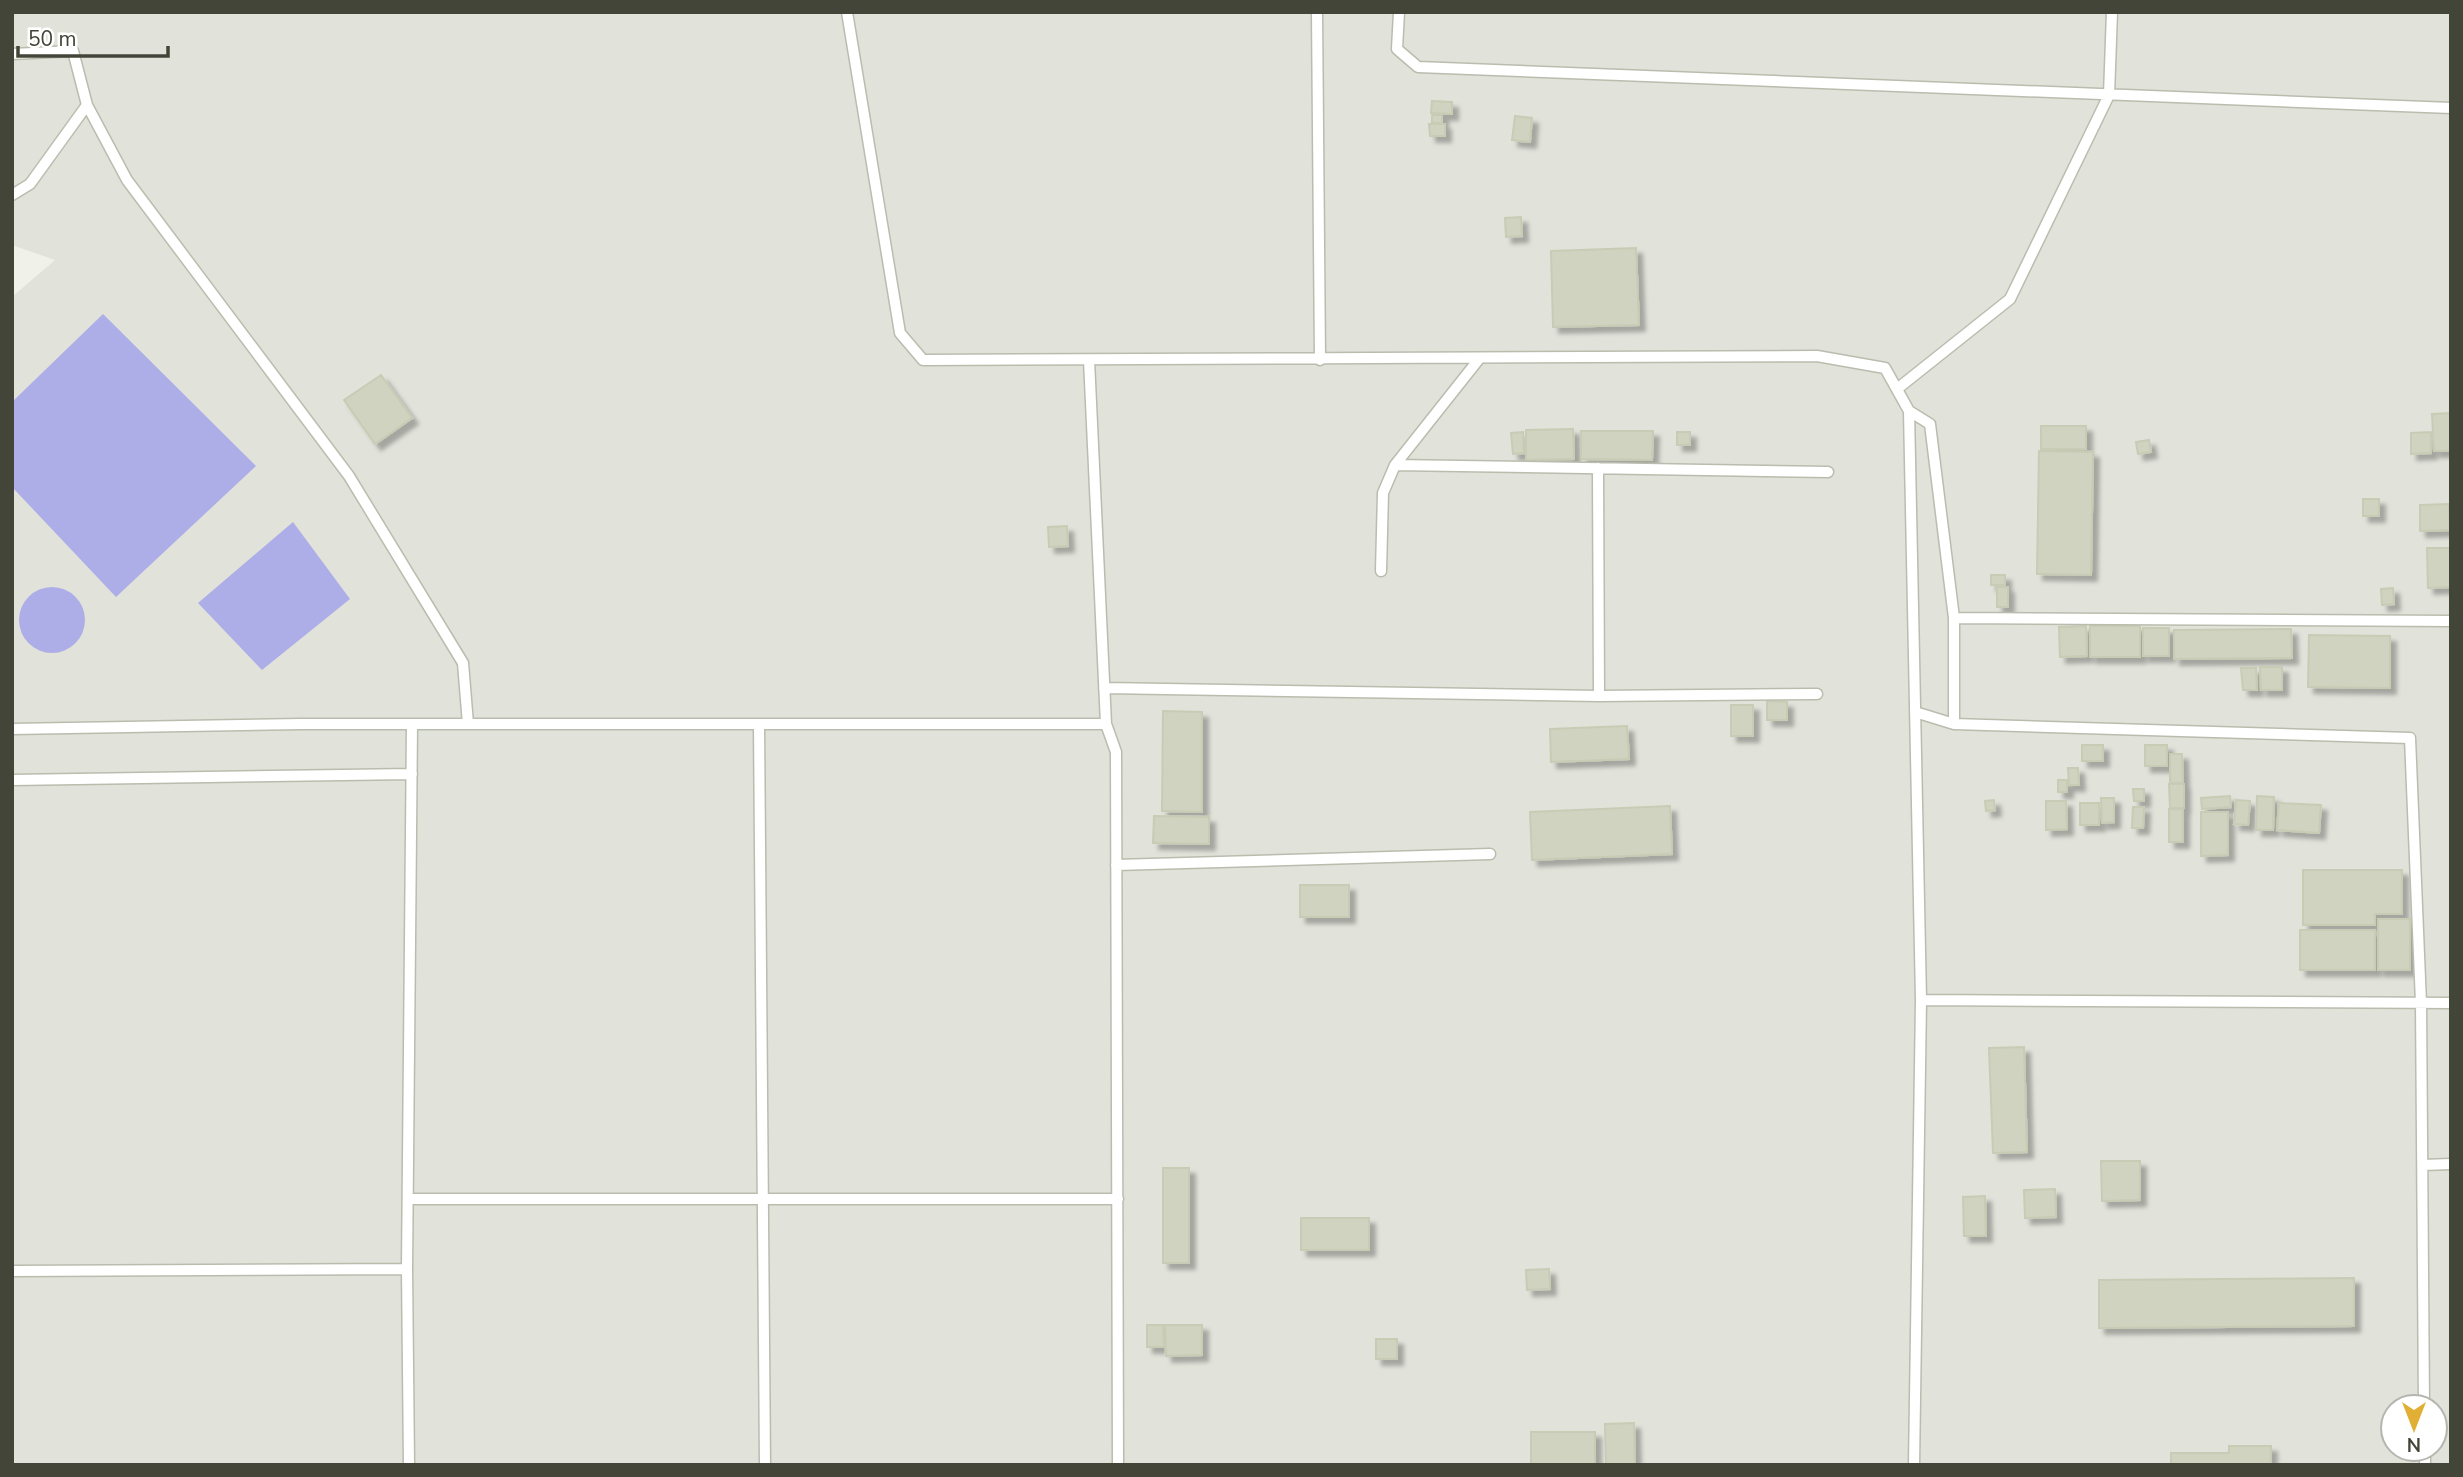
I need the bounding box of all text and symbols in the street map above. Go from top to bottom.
scale bar [18,14,168,58]
text: 50 m [28,25,77,53]
north arrow [2379,1393,2449,1463]
text: N [2407,1431,2421,1457]

